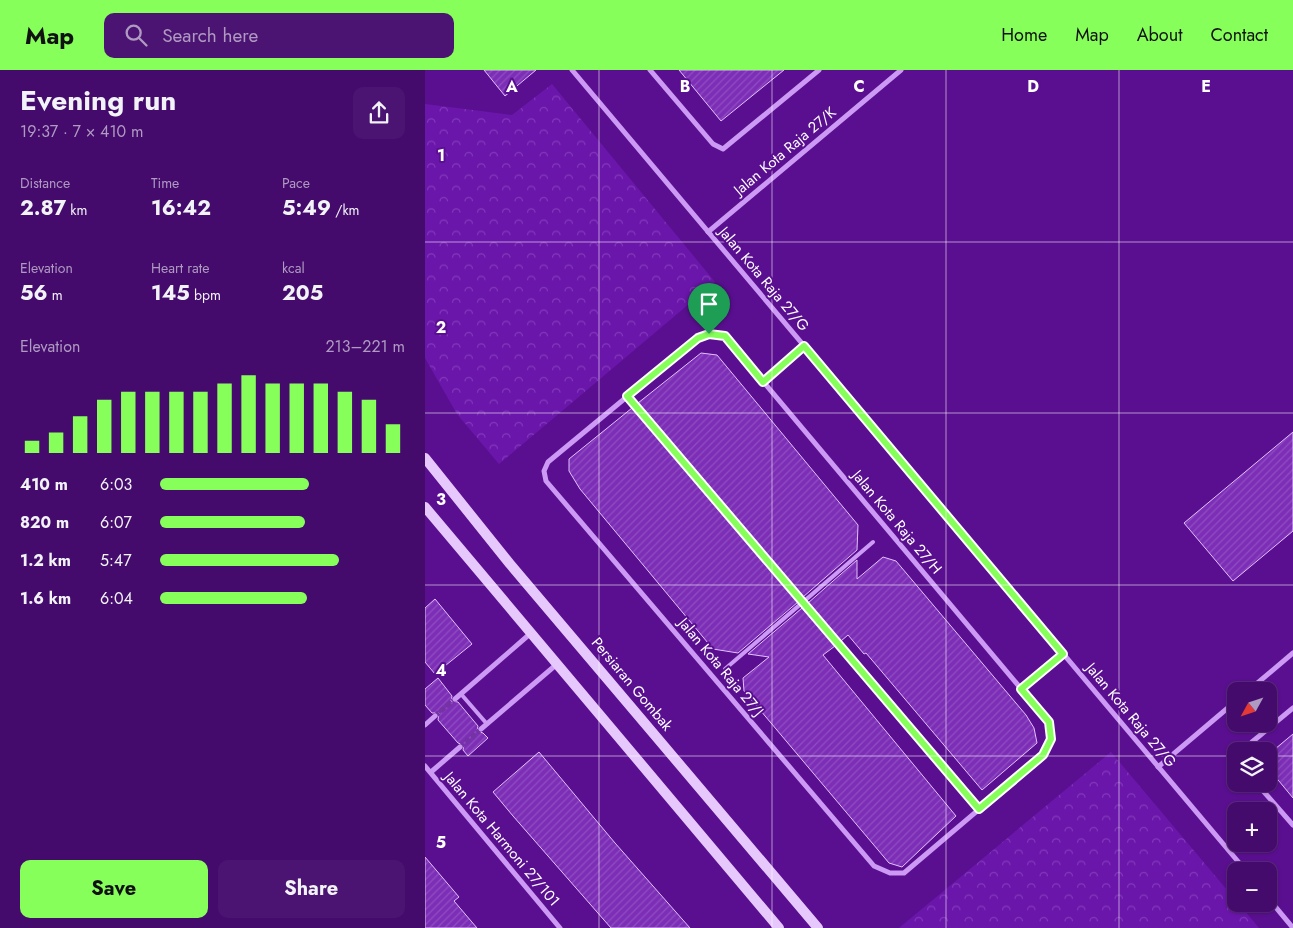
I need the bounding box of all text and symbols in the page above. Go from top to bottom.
search box [104,13,454,58]
text: Map [25,18,74,53]
icon: search [122,21,150,49]
text: Search here [162,22,258,49]
text: Home [1001,22,1047,48]
text: Map [1075,22,1109,48]
text: About [1137,22,1182,48]
text: Contact [1210,22,1268,48]
text: A [505,75,518,98]
text: B [680,75,690,98]
text: C [853,75,865,98]
text: D [1027,75,1039,98]
text: E [1201,75,1211,98]
text: Evening run [20,80,176,121]
button: share [353,87,405,139]
street label: Jalan Kota Raja 27/K [728,101,841,202]
text: 19:37 · 7 × 410 m [20,120,143,143]
text: 1 [437,144,445,167]
text: Distance [20,173,70,193]
text: Time [151,173,179,193]
text: Pace [282,173,310,193]
text: 2.87 [20,193,66,223]
text: 16:42 [151,193,211,223]
text: 5:49 [282,193,331,223]
text: km [66,200,87,220]
text: /km [331,200,360,220]
street label: Jalan Kota Raja 27/G [712,220,814,336]
text: Elevation [20,258,73,278]
text: Heart rate [151,258,209,278]
text: kcal [282,258,305,278]
text: 56 [20,278,48,308]
text: 145 [151,278,190,308]
text: 205 [282,278,323,308]
pin [688,283,730,334]
text: m [48,285,63,305]
text: bpm [190,285,221,305]
icon: arrive [695,290,723,318]
text: 2 [436,316,446,339]
text: Elevation [20,335,80,358]
text: 213–221 m [325,335,405,358]
street label: Jalan Kota Raja 27/H [846,464,947,579]
text: 410 m [20,473,68,496]
text: 6:03 [100,473,132,496]
text: 3 [436,488,446,511]
text: 820 m [20,511,69,534]
text: 6:07 [100,511,132,534]
text: 1.2 km [20,549,71,572]
text: 5:47 [100,549,132,572]
text: 1.6 km [20,587,71,610]
text: 6:04 [100,587,133,610]
street label: Jalan Kota Raja 27/J [672,611,769,721]
street label: Persiaran Gombak [586,632,678,736]
street label: Jalan Kota Raja 27/G [1079,656,1181,772]
text: 4 [435,659,447,682]
north arrow [1227,682,1277,732]
map controls [1227,682,1277,912]
button: layers [1227,742,1277,792]
street label: Jalan Kota Harmoni 27/101 [438,765,565,911]
button: + [1227,802,1277,852]
text: 5 [436,831,446,854]
button: Save [20,860,208,918]
button: Share [218,860,405,918]
button: − [1227,862,1277,912]

